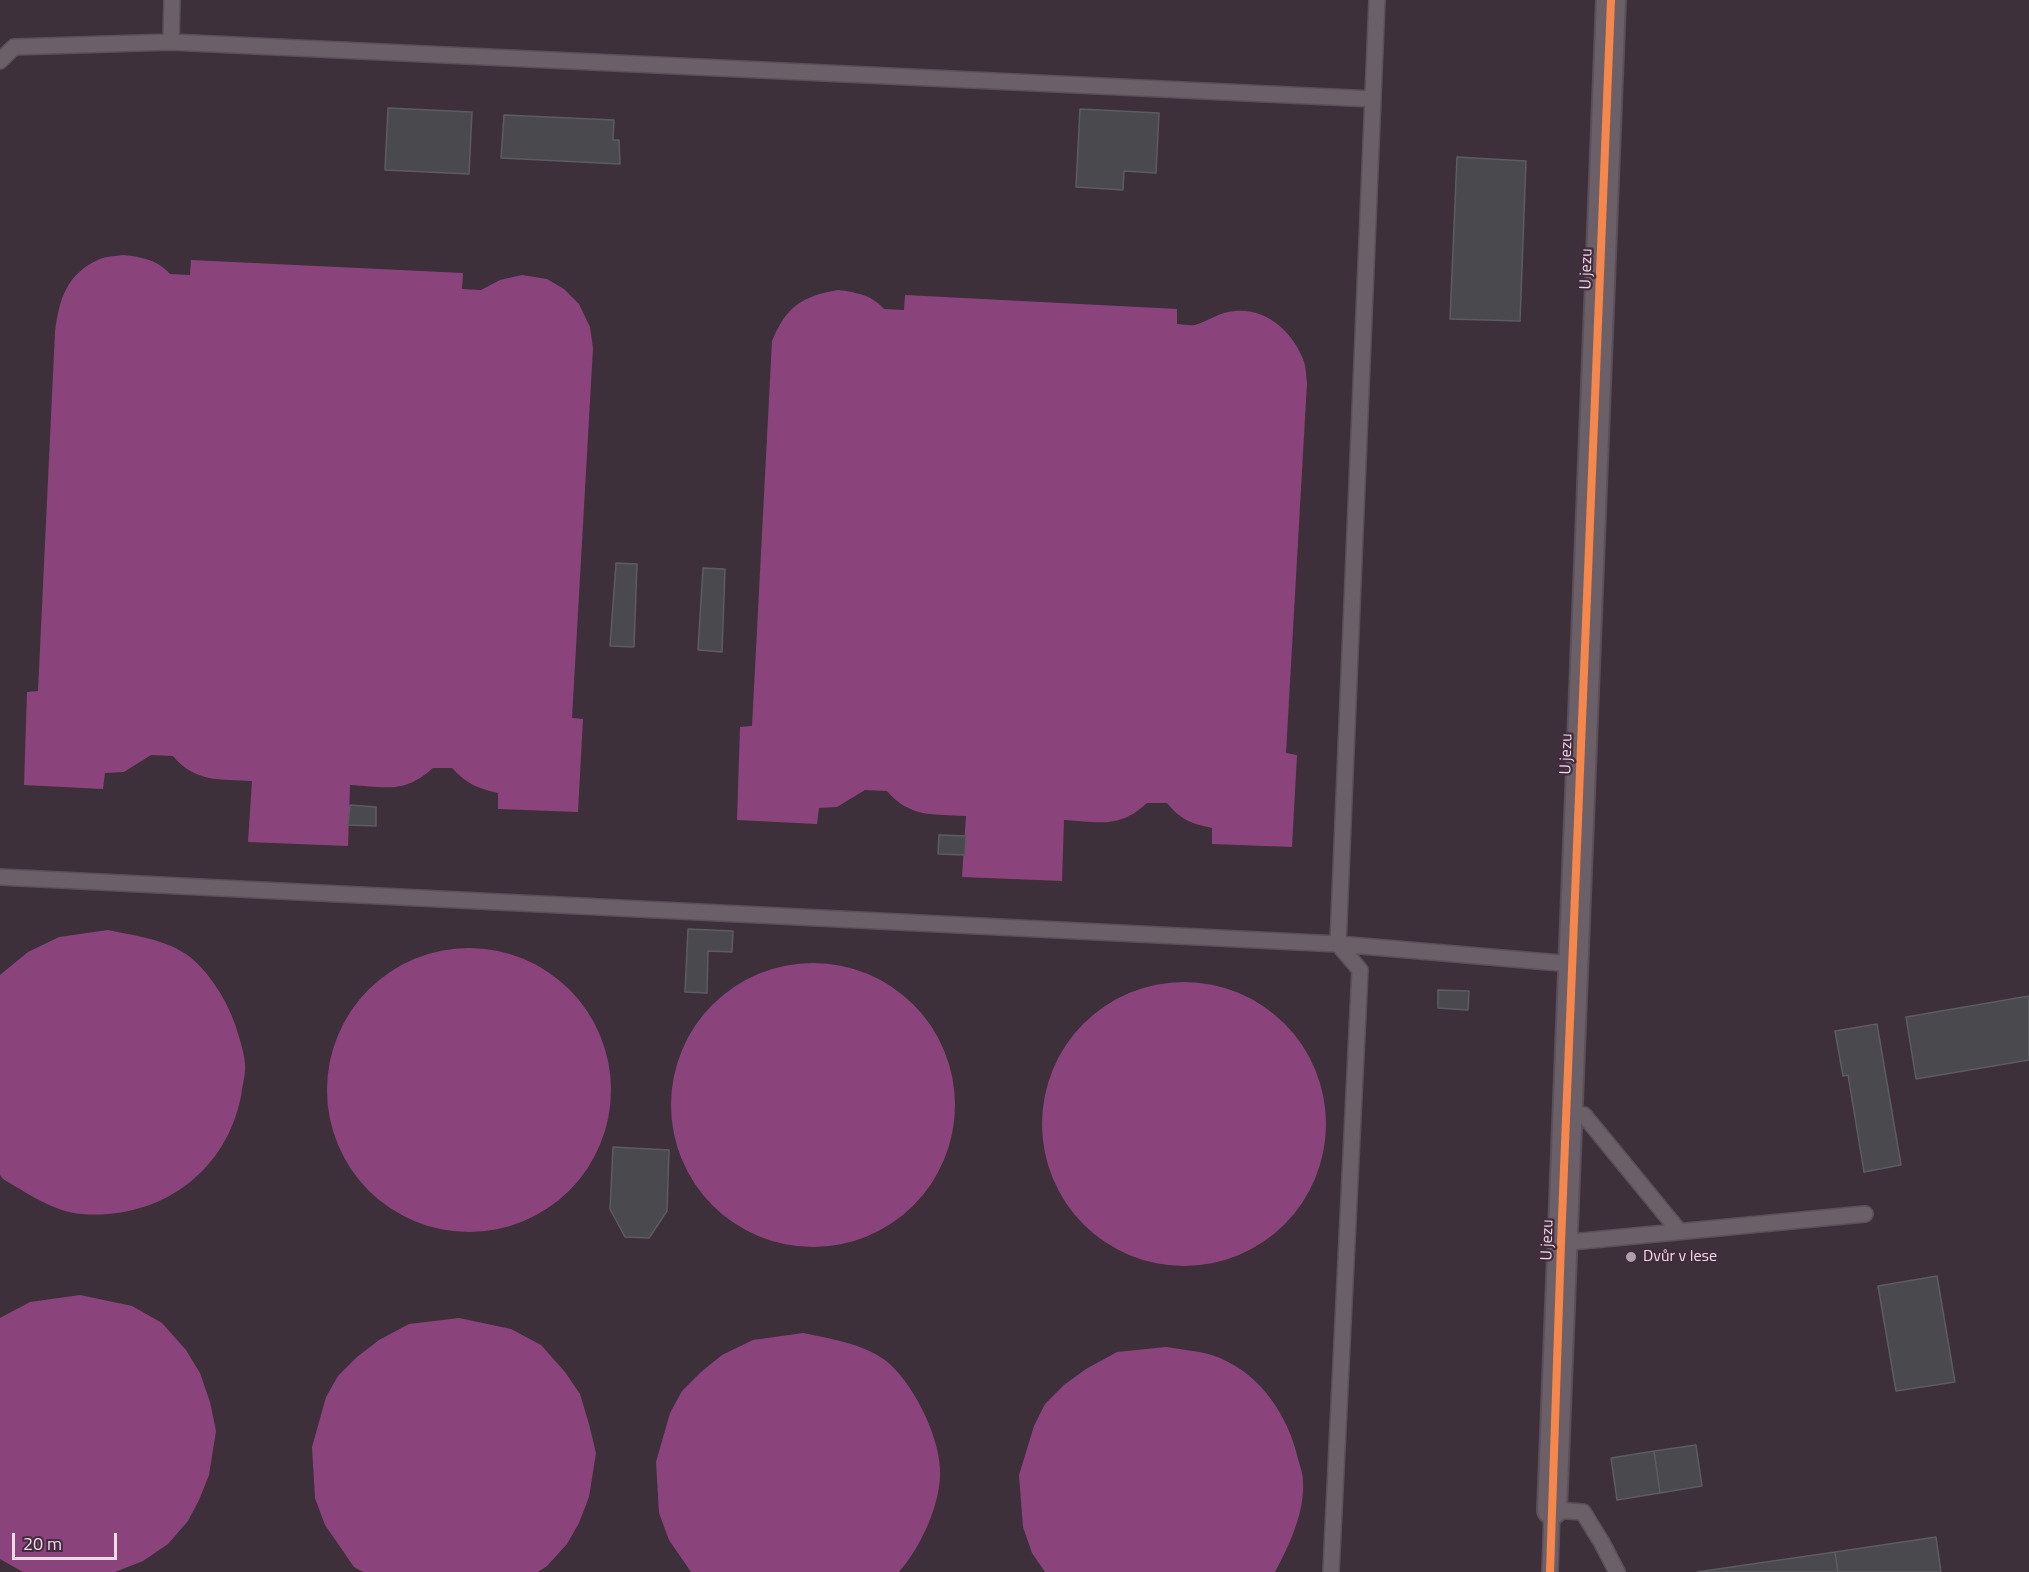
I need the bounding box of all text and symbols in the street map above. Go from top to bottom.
street label: U jezu [1577,248,1597,290]
street label: U jezu [1557,733,1577,775]
street label: U jezu [1538,1219,1558,1261]
place label: Dvůr v lese [1643,1247,1717,1267]
marker: Dvůr v lese [1624,1250,1638,1264]
scale bar [15,1521,120,1559]
text: 20 m [23,1530,62,1557]

